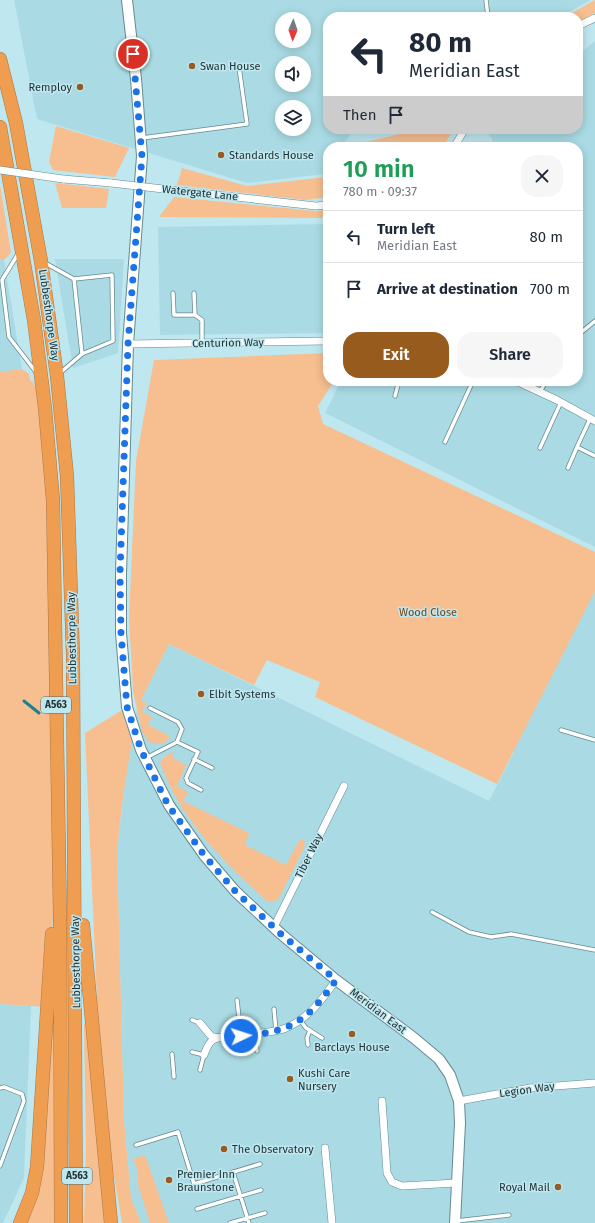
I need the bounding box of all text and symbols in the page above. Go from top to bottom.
north arrow [275,12,311,48]
map controls [275,12,311,136]
text: 80 m [409,26,472,59]
icon: left [343,28,395,80]
pin [116,37,150,71]
icon: arrive [122,43,144,65]
button: sound [275,56,311,92]
place label: Swan House [200,60,261,73]
text: Meridian East [409,60,520,82]
marker: Swan House [187,61,197,71]
place label: Remploy [29,81,73,94]
marker: Remploy [75,82,85,92]
button: layers [275,100,311,136]
icon: arrive [385,104,407,126]
text: Then [343,106,377,124]
place label: Standards House [229,149,314,162]
marker: Standards House [216,150,226,160]
text: 10 min [343,155,415,183]
button: close [521,155,563,197]
street label: Watergate Lane [161,183,239,203]
text: 780 m · 09:37 [343,184,417,199]
text: Turn left [377,220,435,238]
icon: left [343,226,365,248]
text: 80 m [530,228,563,246]
text: Meridian East [377,238,457,253]
street label: Lubbesthorpe Way [36,268,62,362]
icon: arrive [343,278,365,300]
text: Arrive at destination [377,280,518,298]
text: 700 m [530,280,570,298]
button: Exit [343,332,449,378]
button: Share [457,332,563,378]
street label: Centurion Way [192,336,265,350]
street label: Lubbesthorpe Way [65,591,79,684]
park label: Wood Close [399,606,457,619]
place label: Elbit Systems [209,688,275,701]
marker: Elbit Systems [196,689,206,699]
road number: A563 [41,697,71,713]
street label: Tiber Way [293,831,326,881]
street label: Lubbesthorpe Way [69,915,83,1008]
street label: Meridian East [347,985,409,1037]
position arrow [220,1015,262,1057]
marker: Barclays House [347,1029,357,1039]
place label: Barclays House [314,1041,390,1054]
place label: Kushi Care Nursery [298,1067,350,1093]
marker: Kushi Care Nursery [285,1074,295,1084]
street label: Legion Way [498,1080,556,1100]
place label: The Observatory [232,1143,314,1156]
marker: The Observatory [219,1144,229,1154]
road number: A563 [62,1168,92,1184]
place label: Premier Inn Braunstone [177,1168,235,1194]
marker: Premier Inn Braunstone [164,1175,174,1185]
place label: Royal Mail [499,1181,550,1194]
marker: Royal Mail [553,1182,563,1192]

